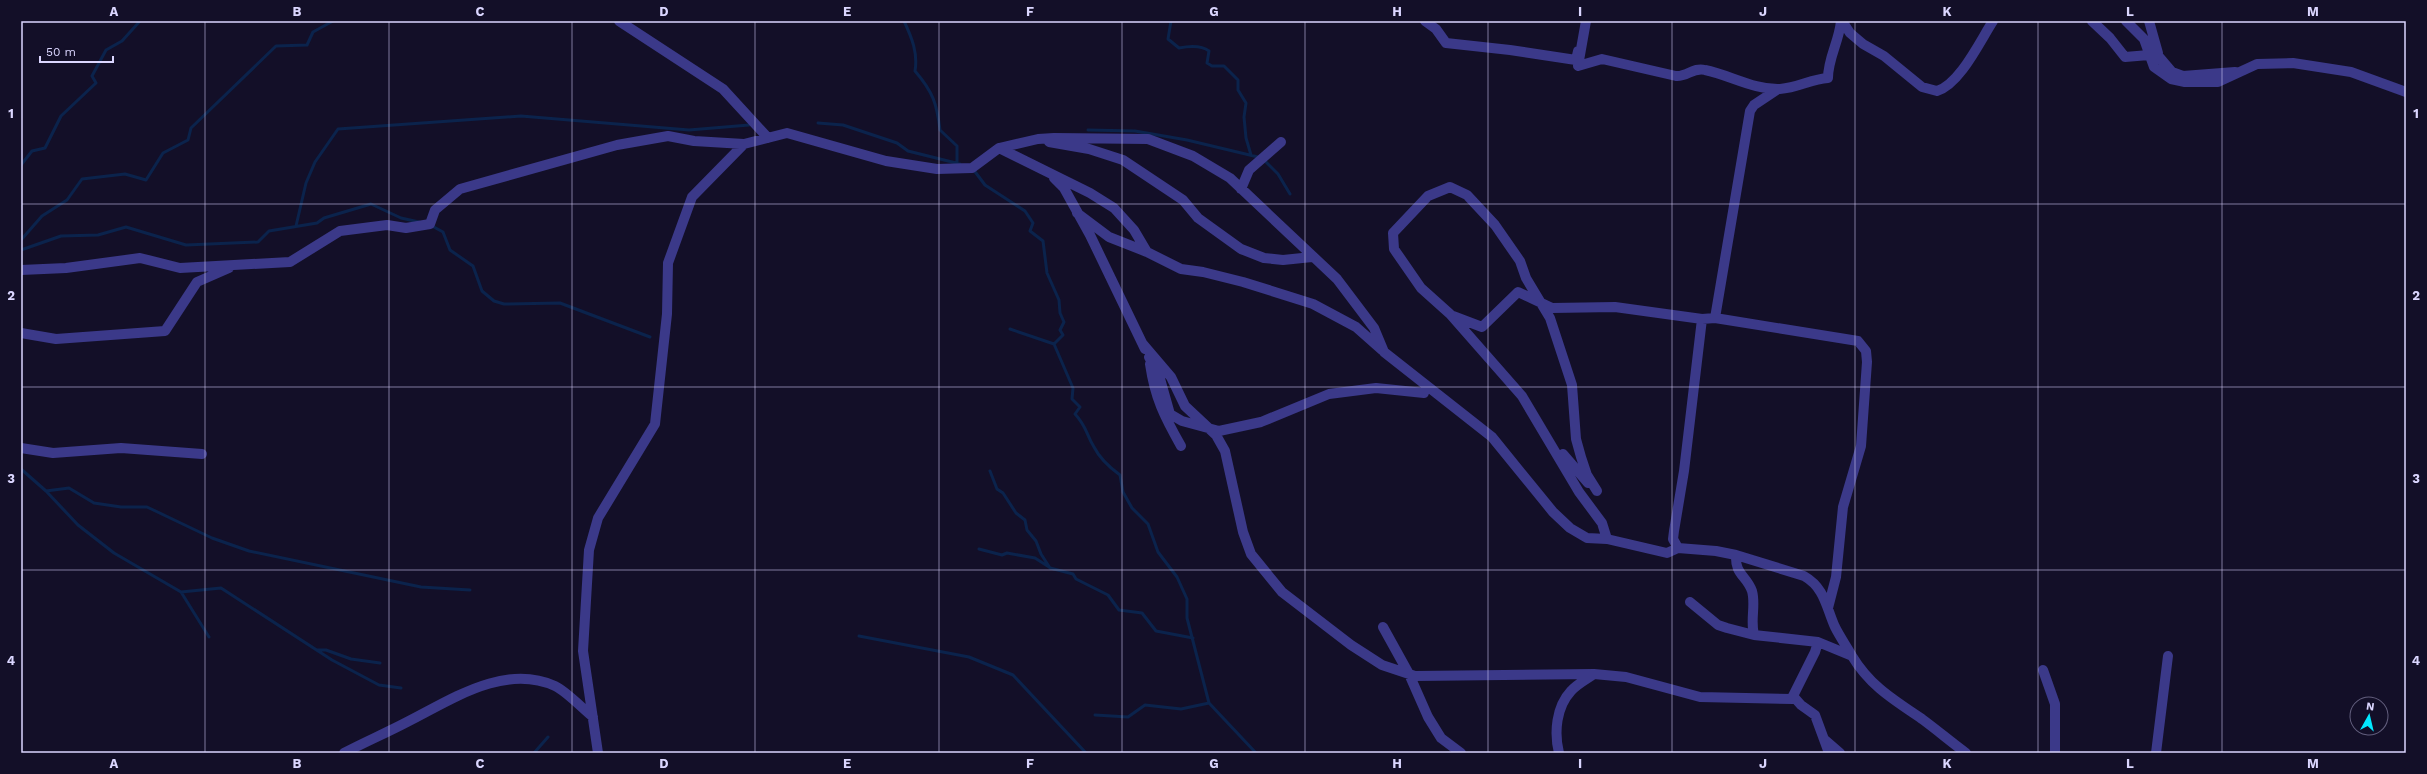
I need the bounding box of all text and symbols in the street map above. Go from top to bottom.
text: A [110,4,119,19]
text: B [293,4,302,19]
text: C [476,4,485,19]
text: D [659,4,669,19]
text: E [843,4,851,19]
text: F [1026,4,1034,19]
text: G [1209,4,1219,19]
text: H [1392,4,1402,19]
text: I [1578,4,1582,19]
text: J [1759,4,1767,19]
text: K [1942,4,1952,19]
text: L [2126,4,2134,19]
text: M [2307,4,2319,19]
scale bar [40,38,113,64]
text: 50 m [46,45,76,59]
text: 1 [8,106,14,121]
text: 1 [2413,106,2419,121]
text: 2 [7,288,15,303]
text: 2 [2412,288,2420,303]
text: 3 [7,471,15,486]
text: 3 [2412,471,2420,486]
text: 4 [7,653,16,668]
text: 4 [2412,653,2421,668]
north arrow [2349,696,2389,736]
text: N [2365,700,2375,714]
text: A [110,756,119,771]
text: B [293,756,302,771]
text: C [476,756,485,771]
text: D [659,756,669,771]
text: E [843,756,851,771]
text: F [1026,756,1034,771]
text: G [1209,756,1219,771]
text: H [1392,756,1402,771]
text: I [1578,756,1582,771]
text: J [1759,756,1767,771]
text: K [1942,756,1952,771]
text: L [2126,756,2134,771]
text: M [2307,756,2319,771]

